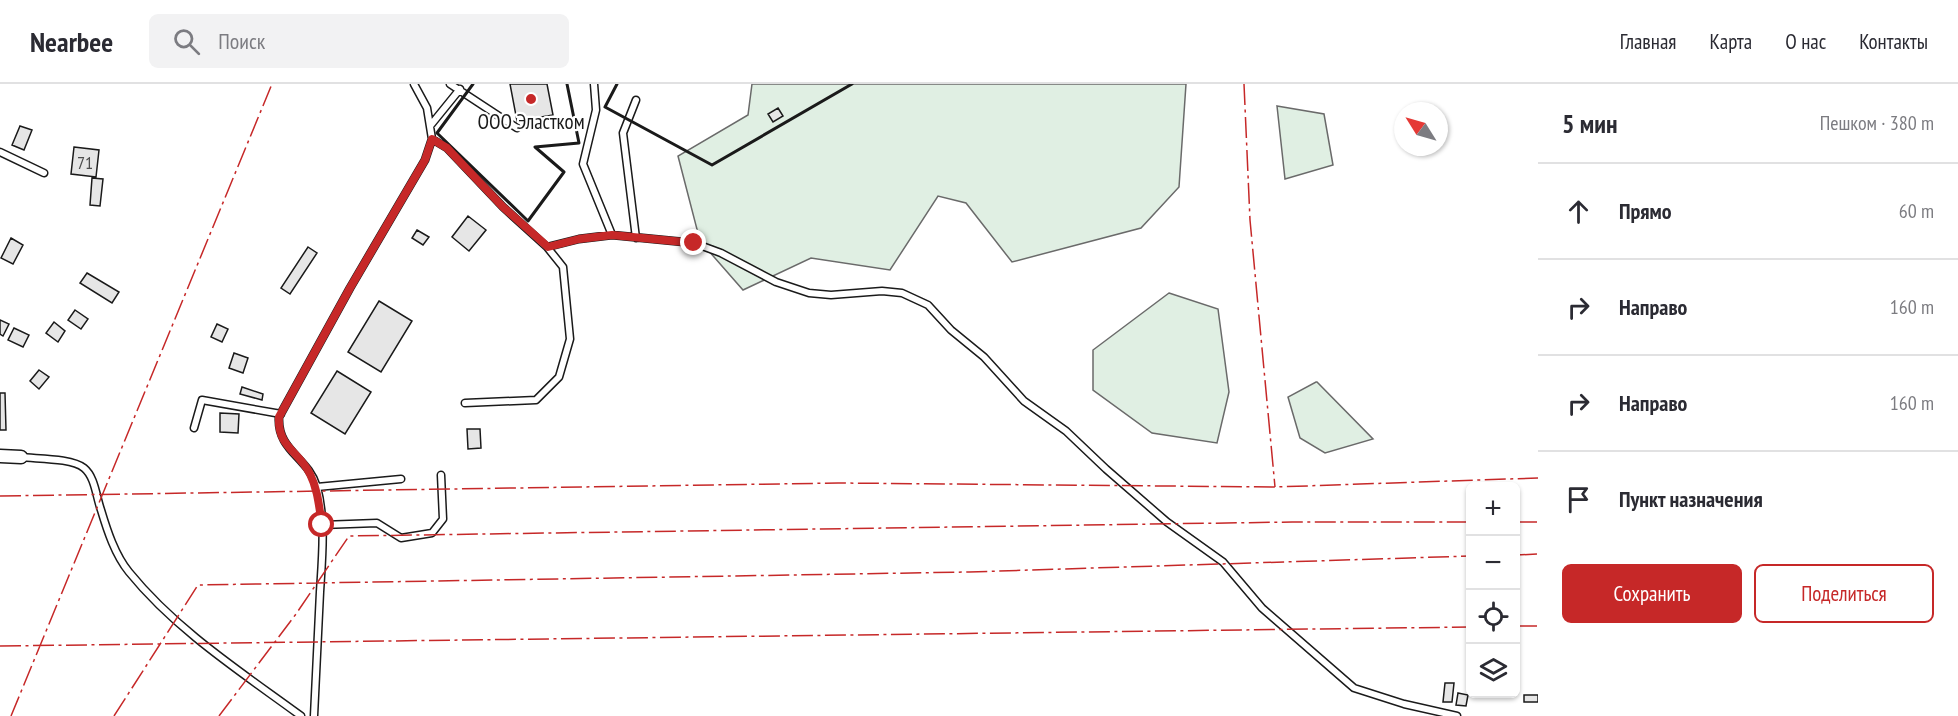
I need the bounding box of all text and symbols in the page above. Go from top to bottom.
search box [149,14,569,68]
text: Nearbee [30,23,113,60]
icon: search [170,25,203,58]
text: Поиск [218,27,265,55]
text: Главная [1620,28,1676,55]
text: Карта [1709,28,1752,55]
text: О нас [1785,28,1826,55]
text: Контакты [1859,28,1928,55]
marker: ООО Эластком [524,92,538,106]
north arrow [1394,102,1448,156]
text: 5 мин [1562,107,1617,140]
place label: ООО Эластком [477,108,585,135]
text: Пешком · 380 m [1820,110,1934,136]
house number: 71 [77,151,93,174]
icon: ahead [1562,195,1595,228]
text: Прямо [1619,197,1672,225]
text: 60 m [1899,198,1934,224]
route end [680,229,706,255]
icon: right [1562,291,1595,324]
text: Направо [1619,293,1687,321]
text: 160 m [1890,294,1934,320]
icon: right [1562,387,1595,420]
text: Направо [1619,389,1687,417]
text: 160 m [1890,390,1934,416]
map controls [1466,482,1520,698]
button: + [1466,482,1520,536]
icon: arrive [1562,483,1595,516]
text: Пункт назначения [1619,485,1763,513]
route start [308,511,334,537]
button: − [1466,536,1520,590]
button: Сохранить [1562,564,1742,623]
button: Поделиться [1754,564,1934,623]
button: locate [1466,590,1520,644]
button: layers [1466,644,1520,698]

